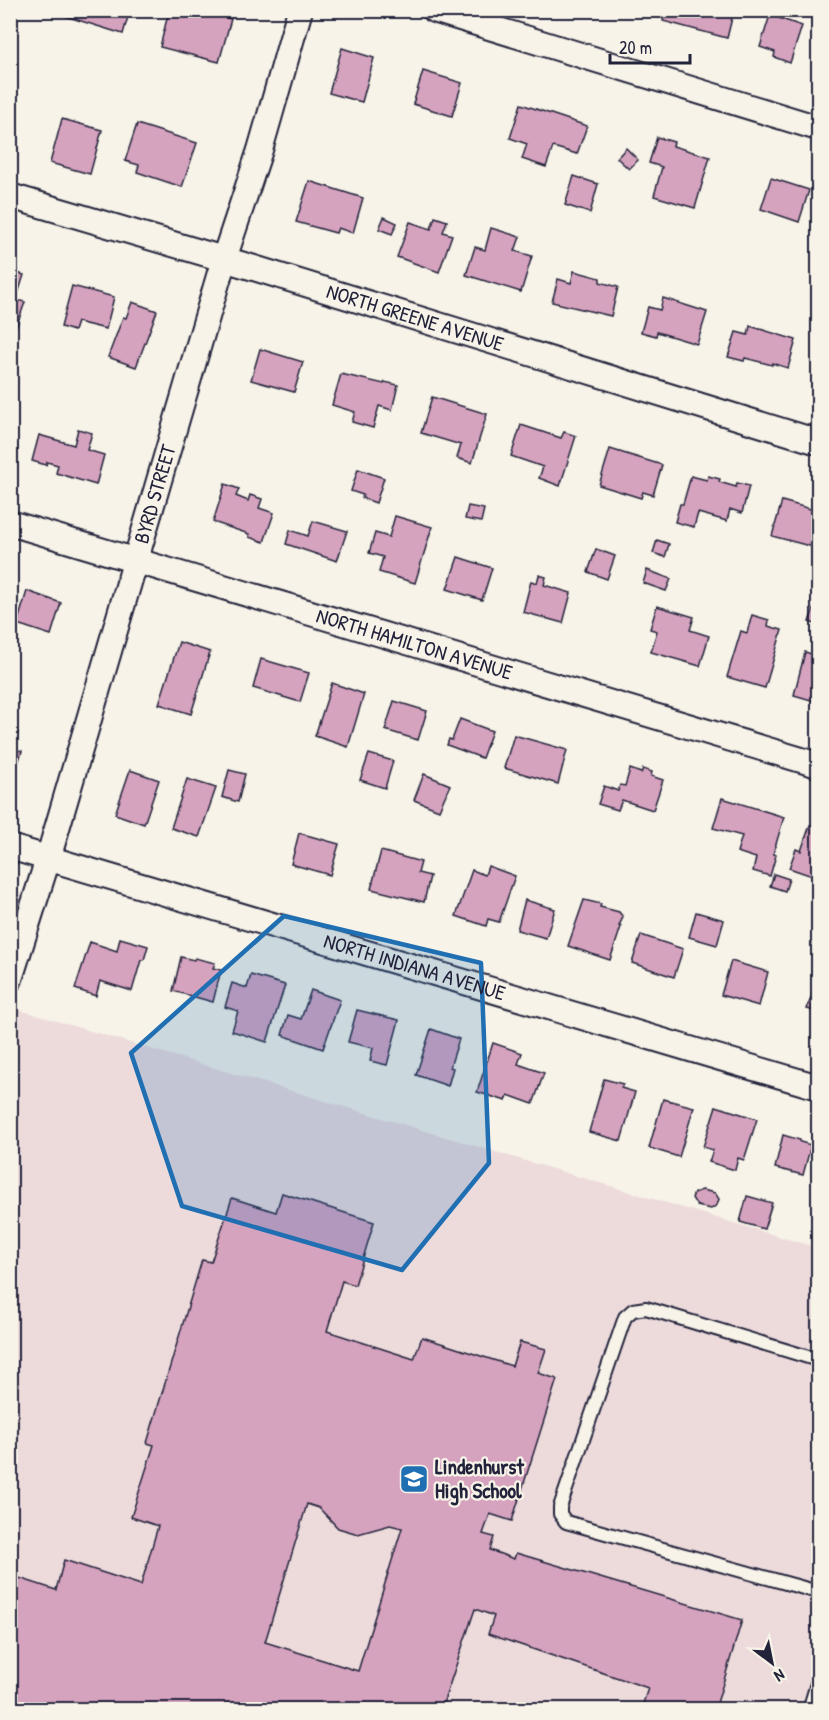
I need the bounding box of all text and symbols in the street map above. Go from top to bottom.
scale bar [610,27,690,65]
text: 20 m [619,35,652,60]
street label: NORTH GREENE AVENUE [323,276,507,358]
street label: BYRD STREET [126,440,183,547]
street label: NORTH HAMILTON AVENUE [313,601,516,687]
street label: NORTH INDIANA AVENUE [320,926,509,1007]
place label: Lindenhurst High School [435,1452,524,1506]
school or university icon: Lindenhurst High School [398,1463,430,1495]
north arrow [742,1633,802,1693]
text: N [770,1664,789,1688]

